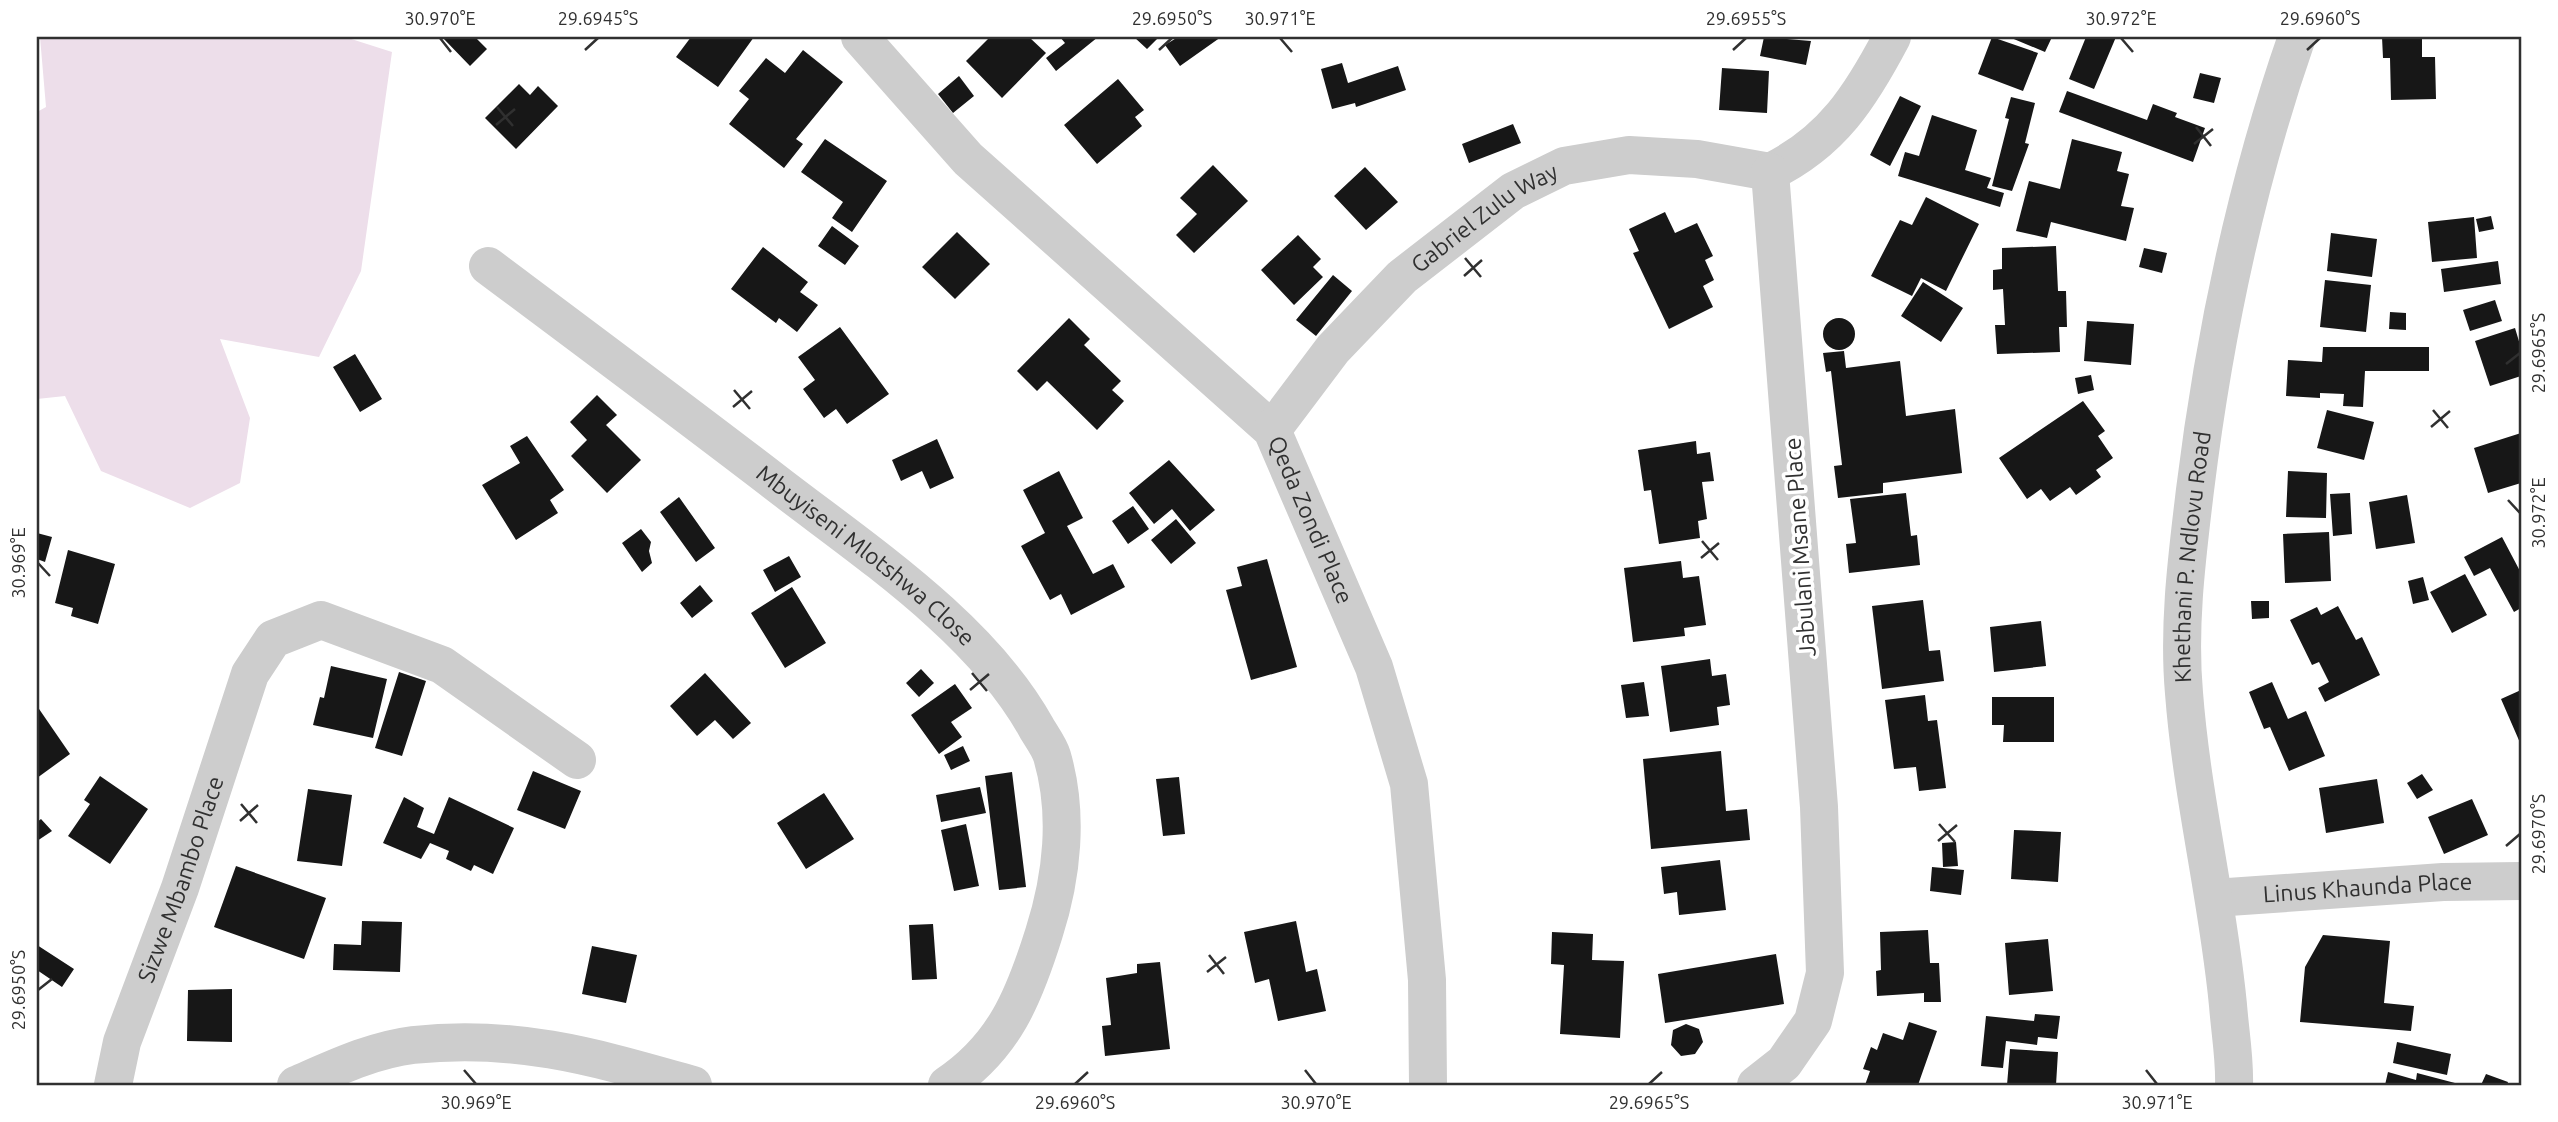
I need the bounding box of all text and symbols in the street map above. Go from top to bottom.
text: 30.970°E [404,8,476,28]
text: 29.6945°S [558,8,638,28]
text: 29.6950°S [1132,8,1212,28]
text: 30.971°E [1244,8,1316,28]
text: 29.6955°S [1706,8,1786,28]
text: 30.972°E [2085,8,2157,28]
text: 29.6960°S [2280,8,2360,28]
street label: Gabriel Zulu Way [1406,158,1561,277]
text: 29.6965°S [2528,313,2548,393]
street label: Khethani P. Ndlovu Road [2169,429,2215,684]
street label: Qeda Zondi Place [1264,432,1358,607]
street label: Jabulani Msane Place [1779,437,1820,657]
street label: Mbuyiseni Mlotshwa Close [752,460,980,650]
text: 30.972°E [2528,477,2548,549]
text: 30.969°E [8,527,28,599]
street label: Sizwe Mbambo Place [133,773,228,986]
text: 29.6970°S [2528,794,2548,874]
street label: Linus Khaunda Place [2262,869,2472,907]
text: 29.6950°S [8,950,28,1030]
text: 30.969°E [440,1092,512,1112]
text: 29.6960°S [1035,1092,1115,1112]
text: 30.970°E [1280,1092,1352,1112]
text: 29.6965°S [1609,1092,1689,1112]
text: 30.971°E [2121,1092,2193,1112]

